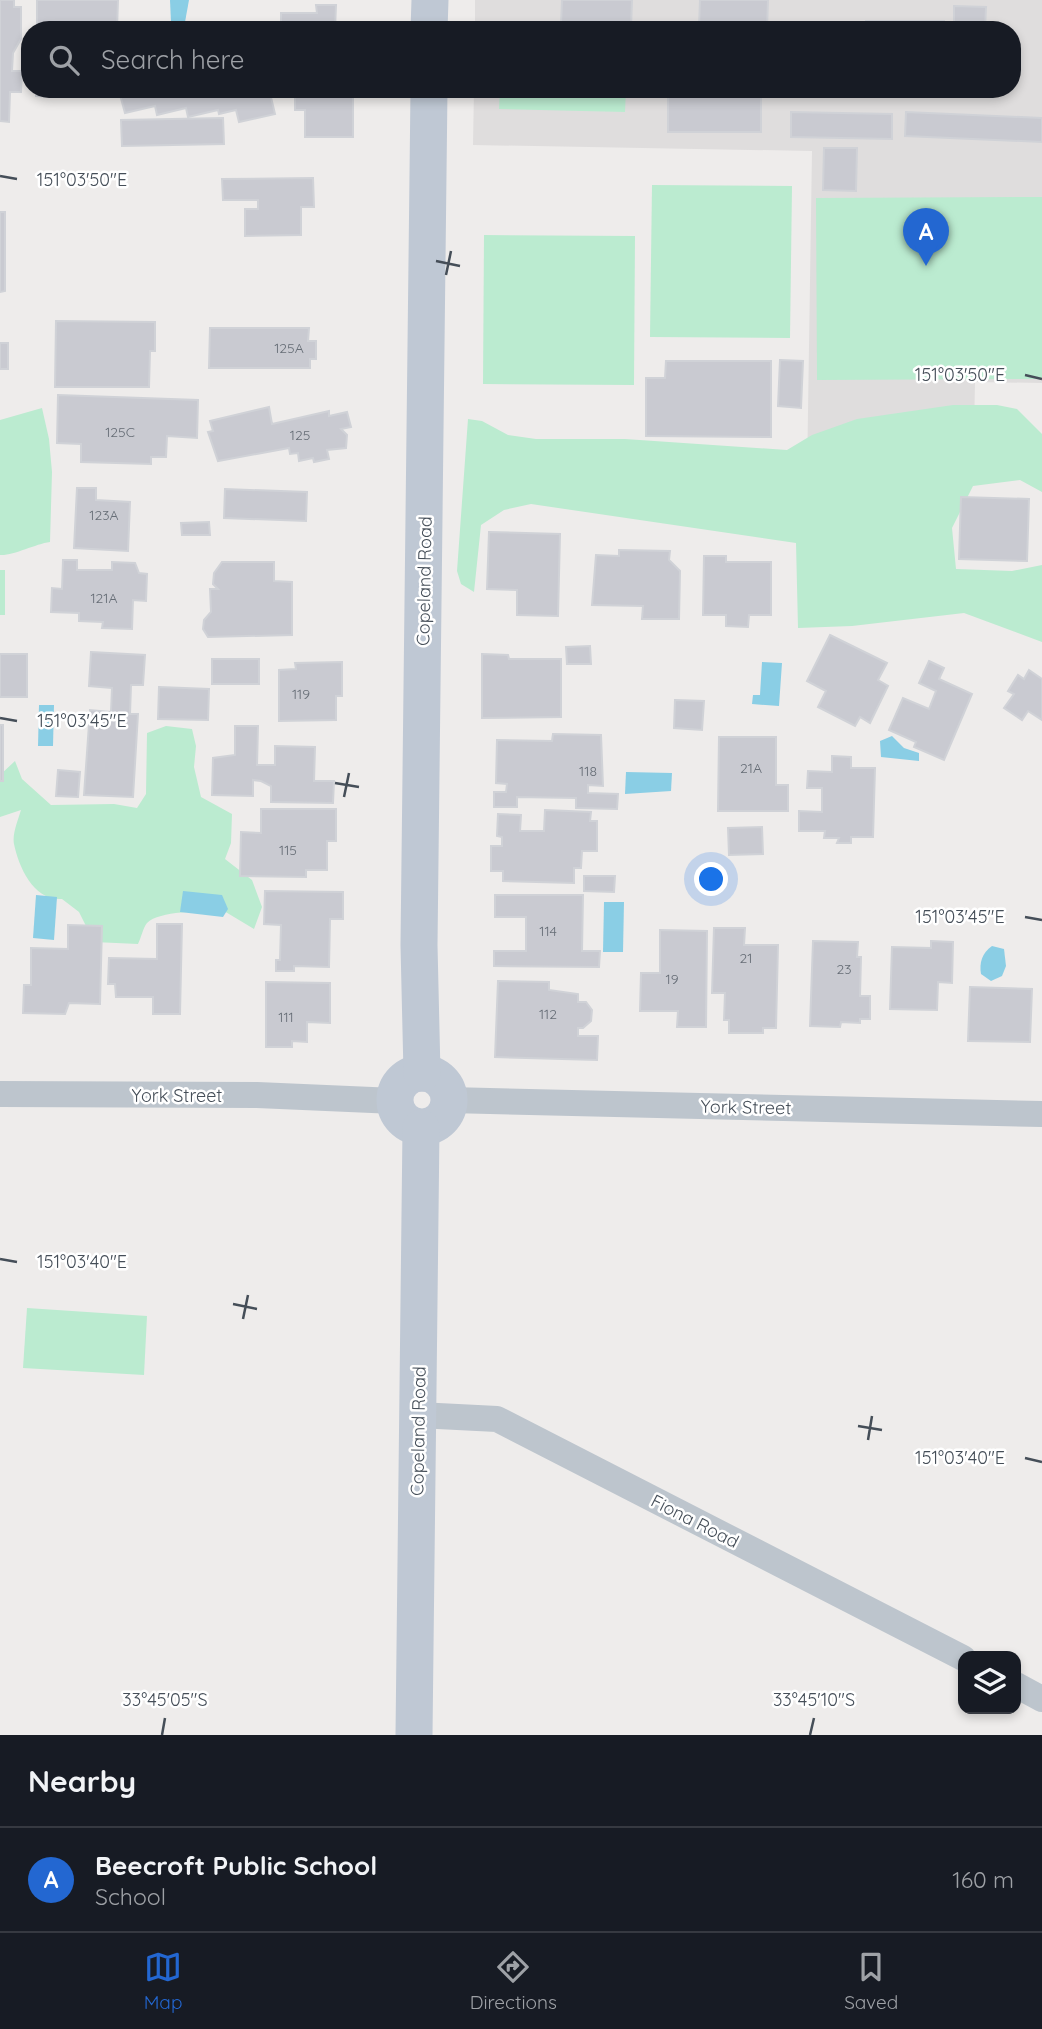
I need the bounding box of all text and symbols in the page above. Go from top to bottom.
search box [21,21,1021,98]
icon: search [45,41,83,79]
text: Search here [101,43,245,76]
text: 151°03'50"E [37,168,127,191]
pin: A [903,208,949,266]
house number: 125A [274,339,304,357]
text: 151°03'50"E [915,363,1005,386]
house number: 125C [105,423,135,441]
house number: 125 [290,426,310,444]
house number: 123A [89,506,119,524]
street label: Copeland Road [411,516,437,646]
house number: 121A [90,589,118,607]
house number: 119 [292,685,310,703]
text: 151°03'45"E [37,709,127,732]
house number: 21A [740,759,762,777]
house number: 118 [579,762,597,780]
house number: 115 [279,841,297,859]
your location [694,862,728,896]
text: 151°03'45"E [915,905,1005,928]
house number: 114 [539,922,557,940]
house number: 21 [740,949,752,967]
house number: 23 [836,960,852,978]
house number: 19 [666,970,679,988]
house number: 112 [539,1005,557,1023]
house number: 111 [278,1008,294,1026]
street label: York Street [132,1084,222,1107]
street label: York Street [700,1095,792,1119]
text: 151°03'40"E [37,1250,127,1273]
street label: Copeland Road [405,1366,431,1496]
text: 151°03'40"E [915,1446,1005,1469]
street label: Fiona Road [647,1489,743,1553]
map controls [958,1651,1021,1714]
button: layers [958,1651,1021,1714]
text: 33°45'05"S [122,1688,208,1711]
text: 33°45'10"S [773,1688,855,1711]
text: Nearby [28,1762,136,1800]
text: Beecroft Public School [95,1849,377,1882]
text: A [44,1865,58,1894]
text: 160 m [952,1865,1014,1894]
text: School [95,1882,166,1911]
tab: Map [144,1948,182,2014]
tab: Directions [470,1948,557,2014]
tab: Saved [844,1948,898,2014]

